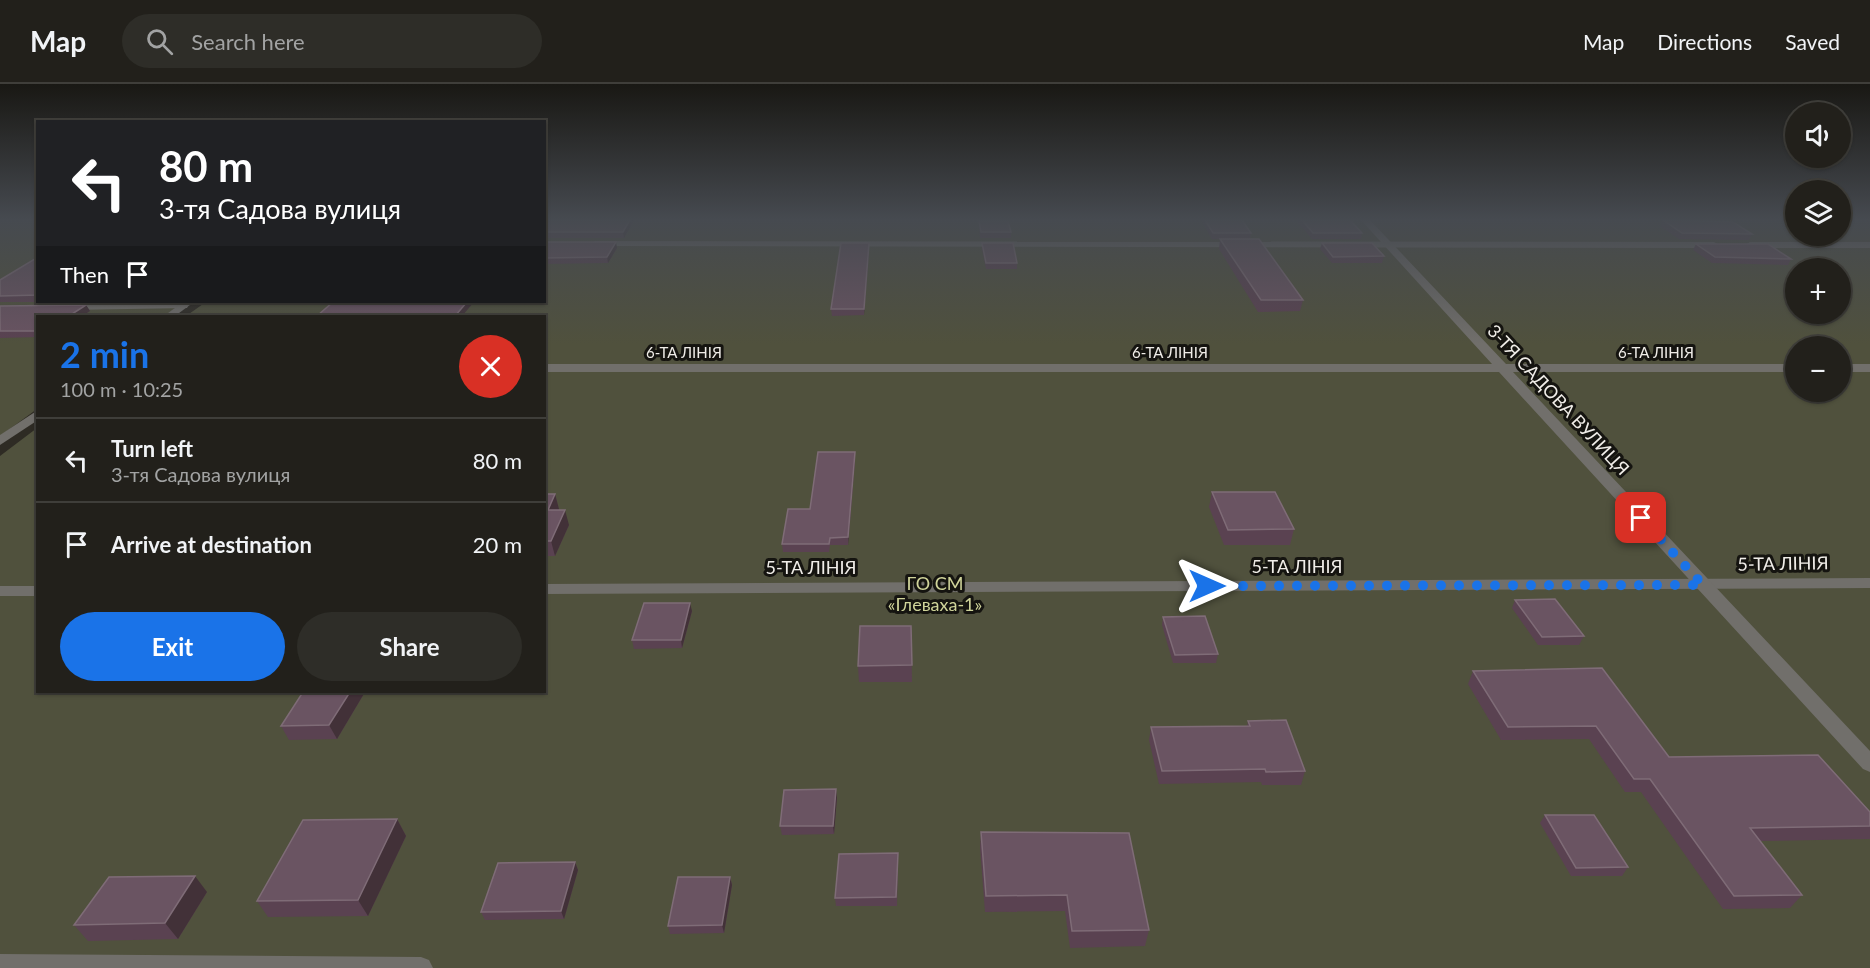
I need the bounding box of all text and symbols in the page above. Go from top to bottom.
search box [122,14,542,68]
text: Map [30,24,86,58]
icon: search [143,25,176,58]
text: Search here [191,28,305,55]
text: Map [1583,29,1624,54]
text: Directions [1657,29,1752,54]
text: Saved [1785,29,1840,54]
map controls [1785,102,1851,402]
button: sound [1785,102,1851,168]
text: 80 m [159,141,253,191]
icon: left [60,144,138,222]
button: layers [1785,180,1851,246]
text: 3-тя Садова вулиця [159,192,401,225]
icon: arrive [121,258,154,291]
button: + [1785,258,1851,324]
text: Then [60,261,109,288]
street label: 3-ТЯ САДОВА ВУЛИЦЯ [1483,319,1634,479]
text: 2 min [60,332,149,376]
button: close [459,335,522,398]
button: − [1785,336,1851,402]
street label: 6-ТА ЛІНІЯ [646,343,722,361]
street label: 6-ТА ЛІНІЯ [1132,343,1208,361]
street label: 6-ТА ЛІНІЯ [1618,343,1694,361]
text: 100 m · 10:25 [60,377,183,401]
text: Turn left [111,435,193,462]
icon: left [60,444,93,477]
text: 80 m [473,447,522,474]
text: 3-тя Садова вулиця [111,462,290,486]
pin [1615,492,1666,543]
icon: arrive [1624,501,1657,534]
icon: arrive [60,528,93,561]
text: Arrive at destination [111,531,312,558]
text: 20 m [473,531,522,558]
street label: 5-ТА ЛІНІЯ [1737,551,1829,575]
position arrow [1175,554,1239,618]
street label: 5-ТА ЛІНІЯ [1251,555,1343,577]
street label: 5-ТА ЛІНІЯ [765,556,857,578]
park label: ГО СМ «Глеваха-1» [888,572,982,615]
button: Exit [60,612,285,681]
button: Share [297,612,522,681]

